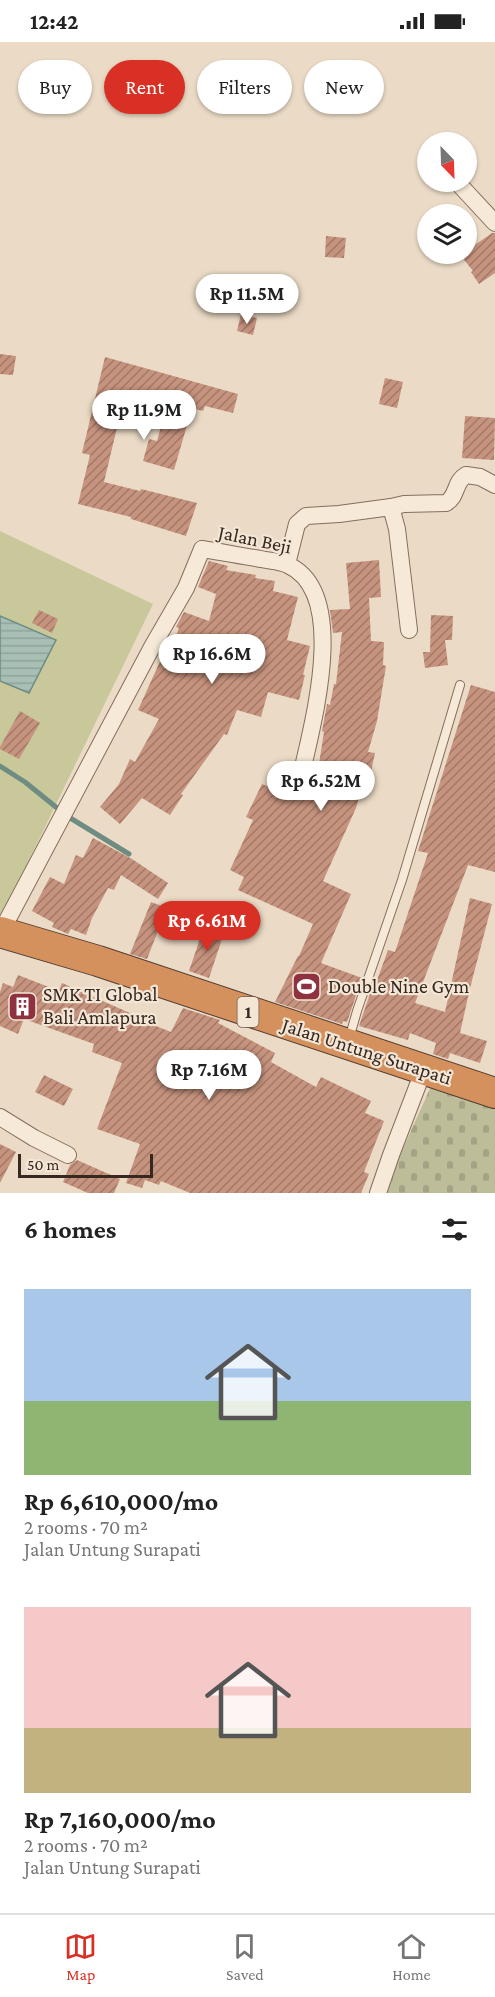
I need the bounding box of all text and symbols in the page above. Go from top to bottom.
text: 12:42 [30,9,78,34]
chip: Buy [18,60,92,114]
chip: Rent [104,60,185,114]
chip: Filters [197,60,292,114]
chip: New [304,60,384,114]
north arrow [417,132,477,192]
map controls [417,132,477,264]
button: layers [417,204,477,264]
pin: Rp 11.5M [185,274,309,325]
text: Rp 11.5M [210,282,284,304]
pin: Rp 11.9M [82,390,206,441]
text: Rp 11.9M [106,398,182,420]
street label: Jalan Beji [214,520,294,558]
pin: Rp 16.6M [150,634,274,685]
text: Rp 16.6M [173,642,251,664]
pin: Rp 6.52M [259,761,383,812]
text: Rp 6.52M [281,769,361,791]
pin: Rp 6.61M [145,901,269,952]
text: Rp 6.61M [168,909,246,931]
sports icon: Double Nine Gym [291,970,323,1002]
place label: Double Nine Gym [328,975,469,998]
place label: SMK TI Global Bali Amlapura [43,983,158,1029]
building icon: SMK TI Global Bali Amlapura [6,990,38,1022]
road number: 1 [238,997,258,1027]
street label: Jalan Untung Surapati [277,1013,454,1090]
pin: Rp 7.16M [147,1050,271,1101]
text: Rp 7.16M [170,1058,248,1080]
scale bar [18,1151,153,1178]
text: 50 m [27,1156,59,1173]
icon: filters [438,1213,471,1246]
text: 6 homes [24,1215,116,1244]
icon: home [194,1328,302,1436]
text: Rp 6,610,000/mo [24,1487,218,1516]
text: 2 rooms · 70 m² [24,1516,148,1538]
text: Jalan Untung Surapati [24,1538,201,1560]
icon: home [194,1646,302,1754]
text: Rp 7,160,000/mo [24,1805,216,1834]
text: 2 rooms · 70 m² [24,1834,148,1856]
text: Jalan Untung Surapati [24,1856,201,1878]
tab: Map [64,1930,97,1983]
tab: Saved [226,1930,264,1983]
tab: Home [392,1930,431,1983]

